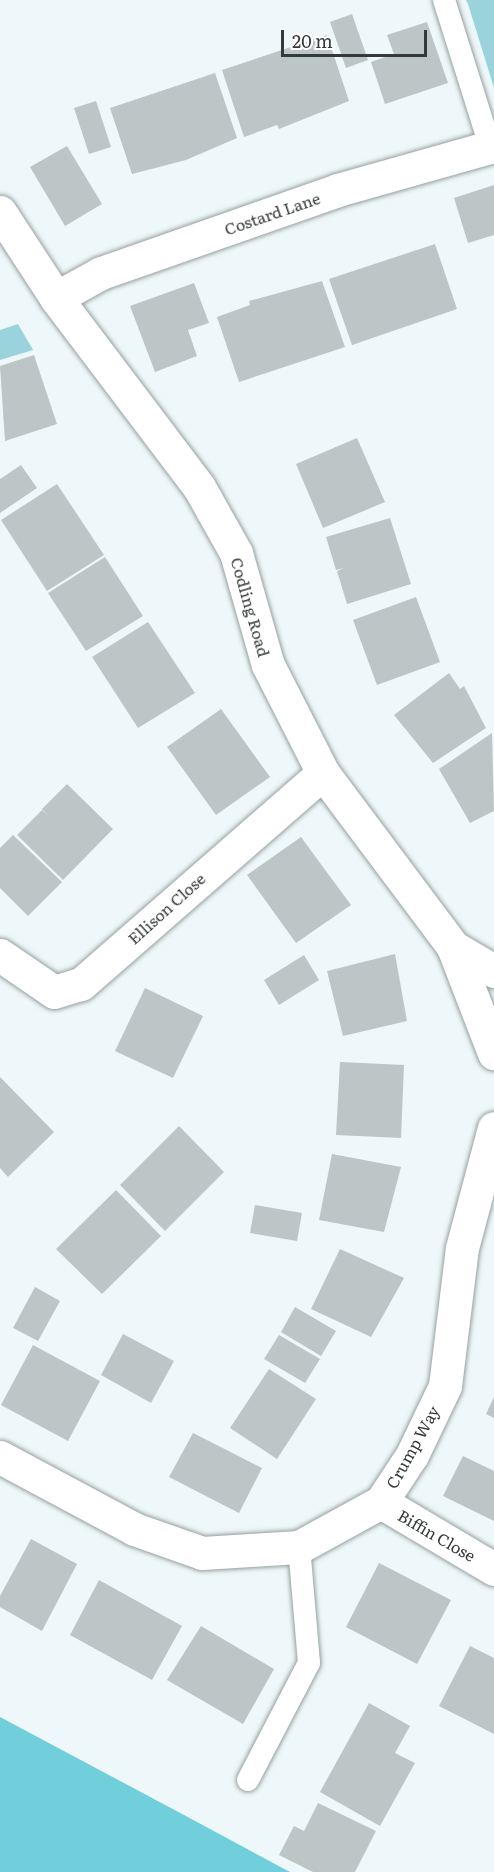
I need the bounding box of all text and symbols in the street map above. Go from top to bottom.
scale bar [284,18,430,56]
text: 20 m [292,27,333,54]
street label: Costard Lane [222,188,322,238]
street label: Codling Road [228,555,274,659]
street label: Ellison Close [123,868,209,948]
street label: Crump Way [381,1402,443,1492]
street label: Biffin Close [395,1505,479,1565]

